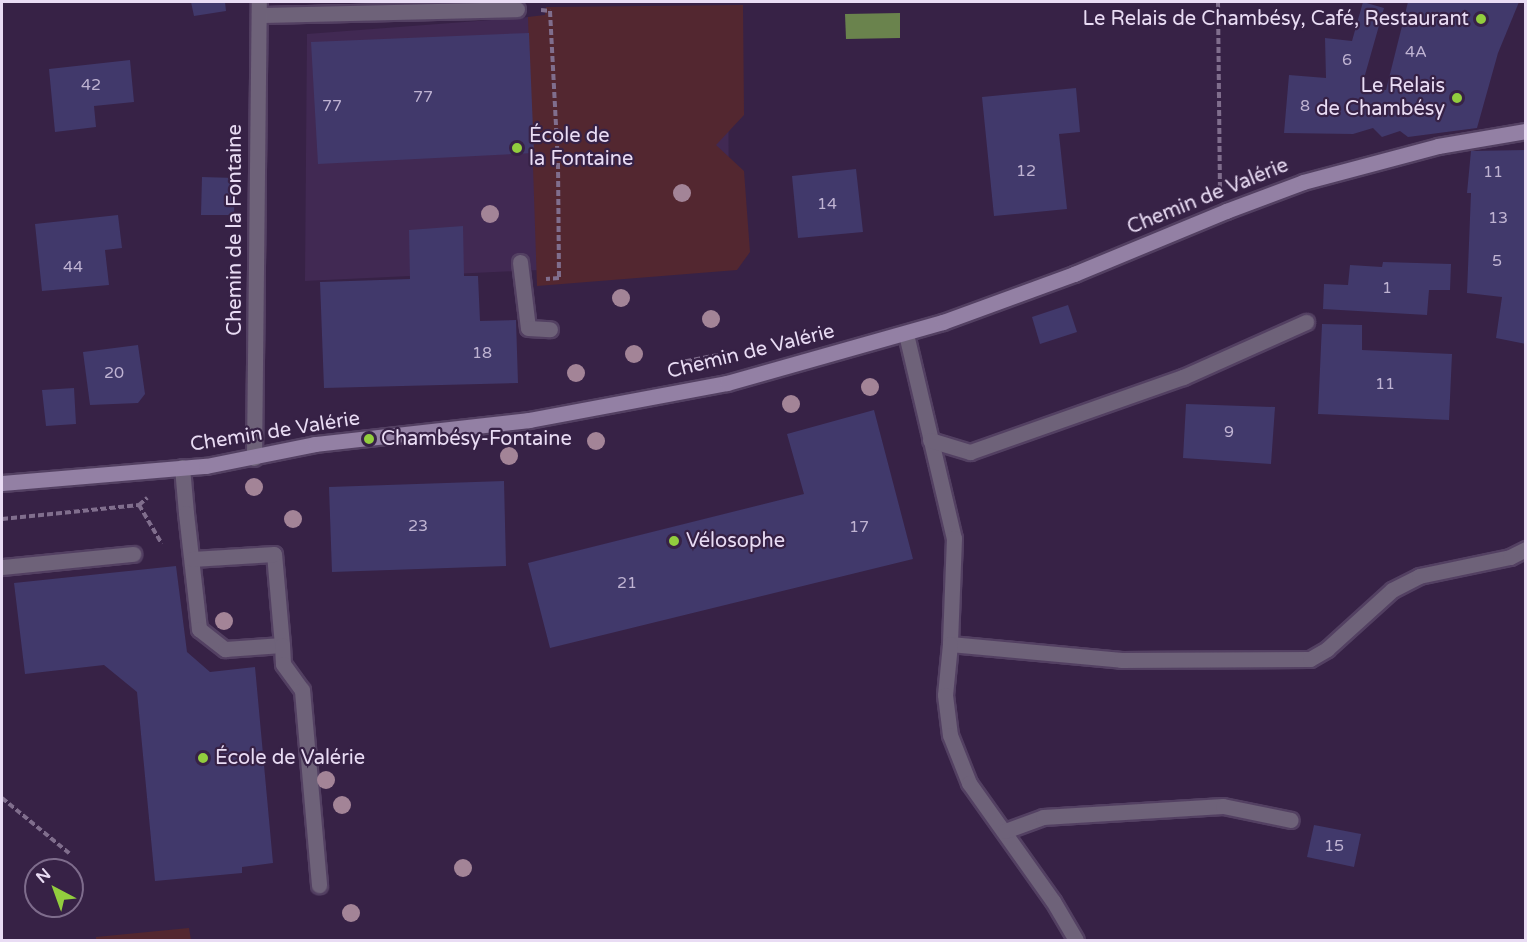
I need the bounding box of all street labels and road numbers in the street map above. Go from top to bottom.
street label: Chemin de la Fontaine [223,124,247,336]
street label: Chemin de Valérie [1124,154,1292,240]
street label: Chemin de Valérie [665,320,837,384]
street label: Chemin de Valérie [188,407,362,457]

